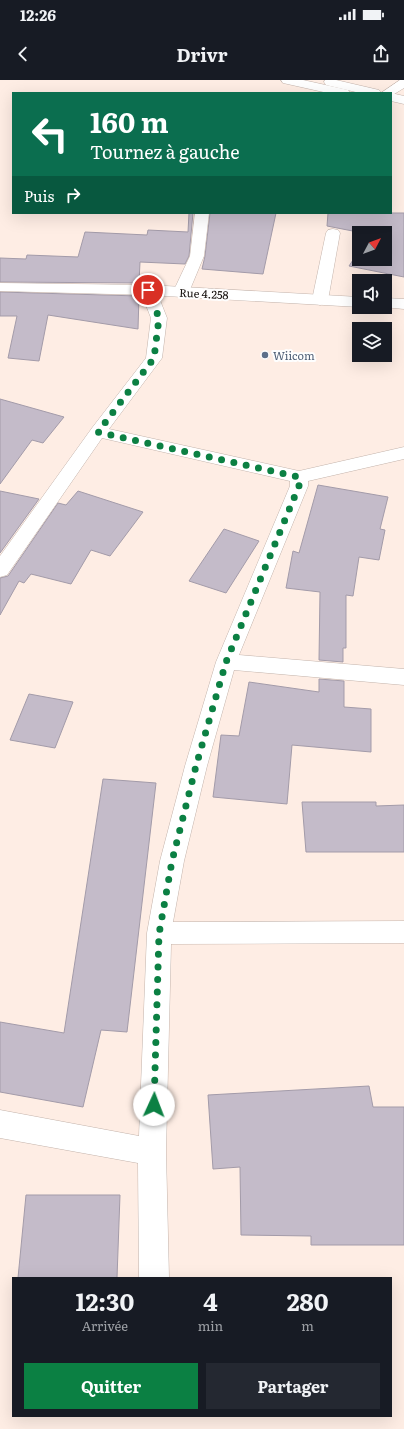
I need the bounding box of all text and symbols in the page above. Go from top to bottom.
text: 12:26 [20,3,56,26]
text: Drivr [177,41,227,68]
icon: back [12,43,34,65]
icon: share [370,43,392,65]
text: 160 m [90,100,169,142]
icon: left [24,108,76,160]
text: Tournez à gauche [90,138,240,165]
text: Puis [24,184,54,207]
icon: right [62,184,84,206]
north arrow [352,226,392,266]
map controls [352,226,392,362]
pin [131,273,165,307]
button: sound [352,274,392,314]
icon: arrive [137,279,159,301]
street label: Rue 4.258 [179,284,229,302]
button: layers [352,322,392,362]
place label: Wiicom [273,347,315,363]
marker: Wiicom [260,350,270,360]
position arrow [133,1084,175,1126]
text: 12:30 [75,1283,134,1318]
text: 4 [203,1283,218,1318]
text: 280 [287,1283,328,1318]
text: Arrivée [82,1316,128,1335]
text: min [198,1316,223,1335]
text: m [301,1316,314,1335]
button: Quitter [24,1363,198,1409]
button: Partager [206,1363,380,1409]

